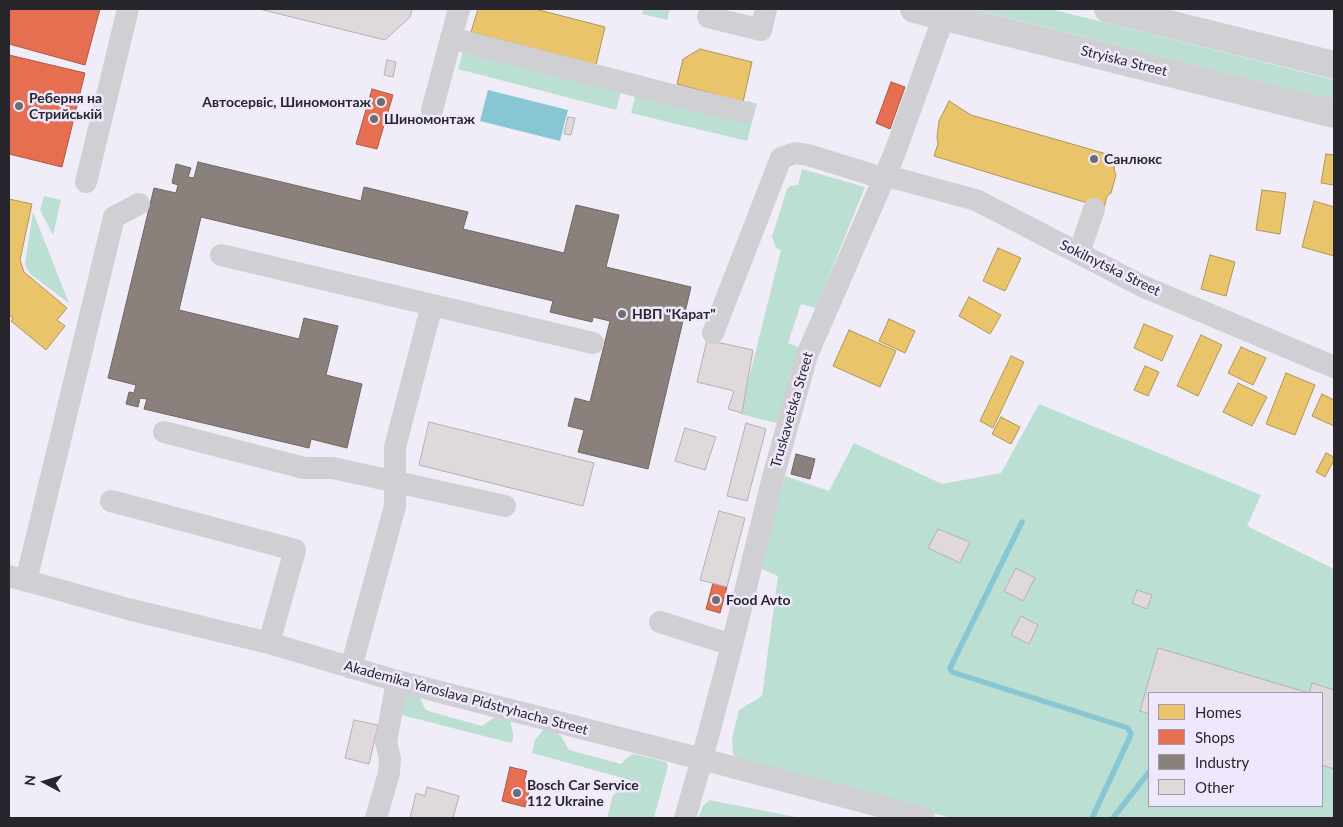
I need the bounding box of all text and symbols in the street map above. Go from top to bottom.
street label: Stryiska Street [1079,42,1169,80]
place label: Реберня на Стрийській [29,90,102,122]
place label: Автосервіс, Шиномонтаж [202,94,371,110]
marker: Автосервіс, Шиномонтаж [375,96,387,108]
marker: Реберня на Стрийській [13,100,25,112]
place label: Шиномонтаж [384,111,475,127]
marker: Шиномонтаж [368,113,380,125]
place label: Санлюкс [1104,151,1162,167]
marker: Санлюкс [1088,153,1100,165]
street label: Sokilnytska Street [1057,236,1163,300]
place label: НВП "Карат" [632,306,716,322]
marker: НВП "Карат" [616,308,628,320]
street label: Truskavetska Street [767,350,817,470]
place label: Food Avto [726,592,790,608]
marker: Food Avto [710,594,722,606]
street label: Akademika Yaroslava Pidstryhacha Street [342,657,590,739]
legend [1148,692,1323,807]
text: Homes [1195,703,1241,721]
text: Shops [1195,728,1235,746]
text: Industry [1195,753,1249,771]
north arrow [20,757,70,807]
text: N [21,774,39,787]
place label: Bosch Car Service 112 Ukraine [527,777,639,810]
text: Other [1195,778,1234,796]
marker: Bosch Car Service 112 Ukraine [511,787,523,799]

